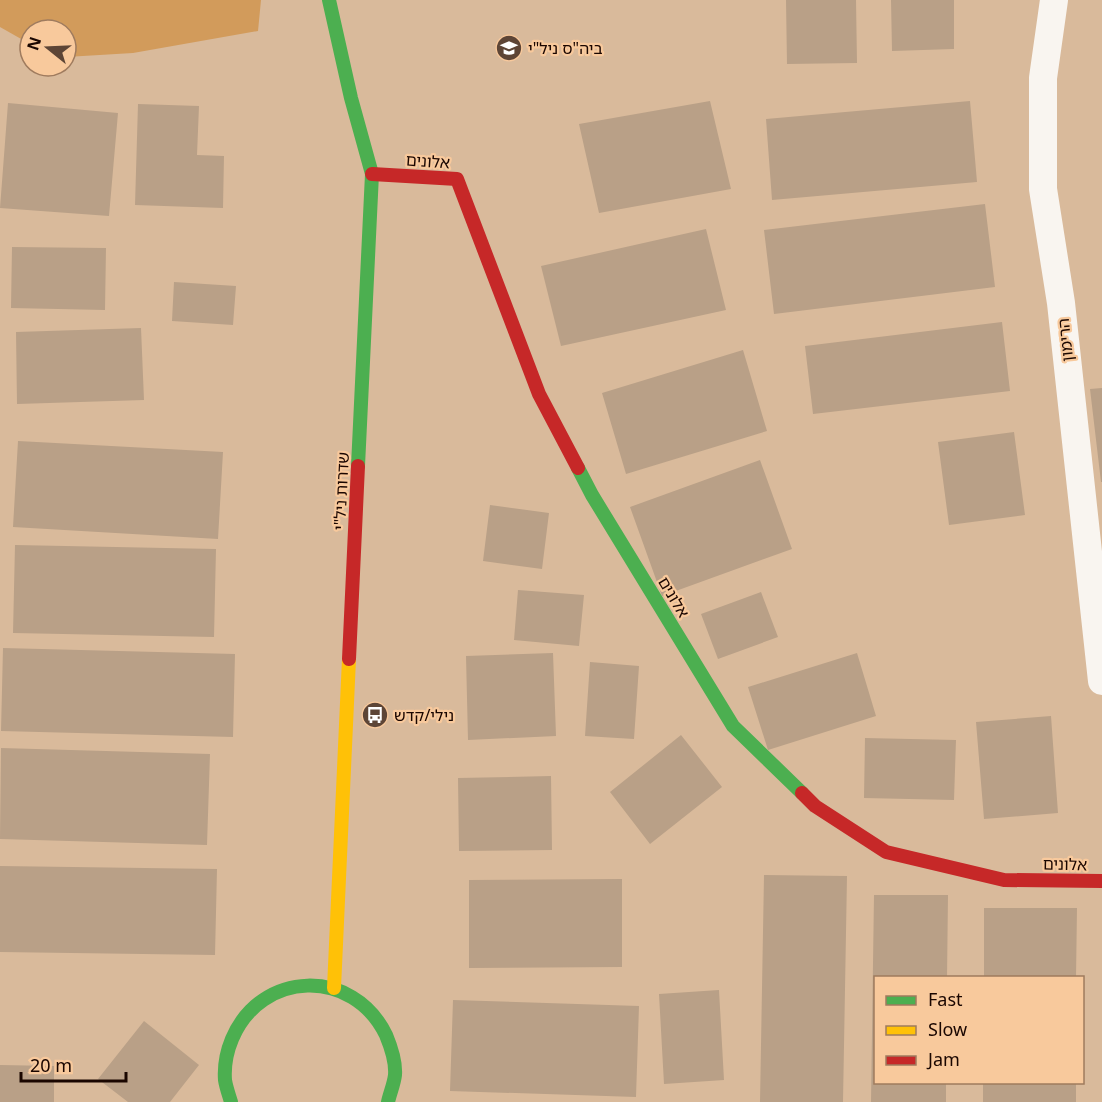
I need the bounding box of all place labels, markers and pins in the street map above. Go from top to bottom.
school or university icon: ביה"ס ניל"י [494,33,524,63]
place label: ביה"ס ניל"י [528,37,603,59]
bus stop icon: נילי/קדש [360,700,390,730]
place label: נילי/קדש [394,704,454,726]

